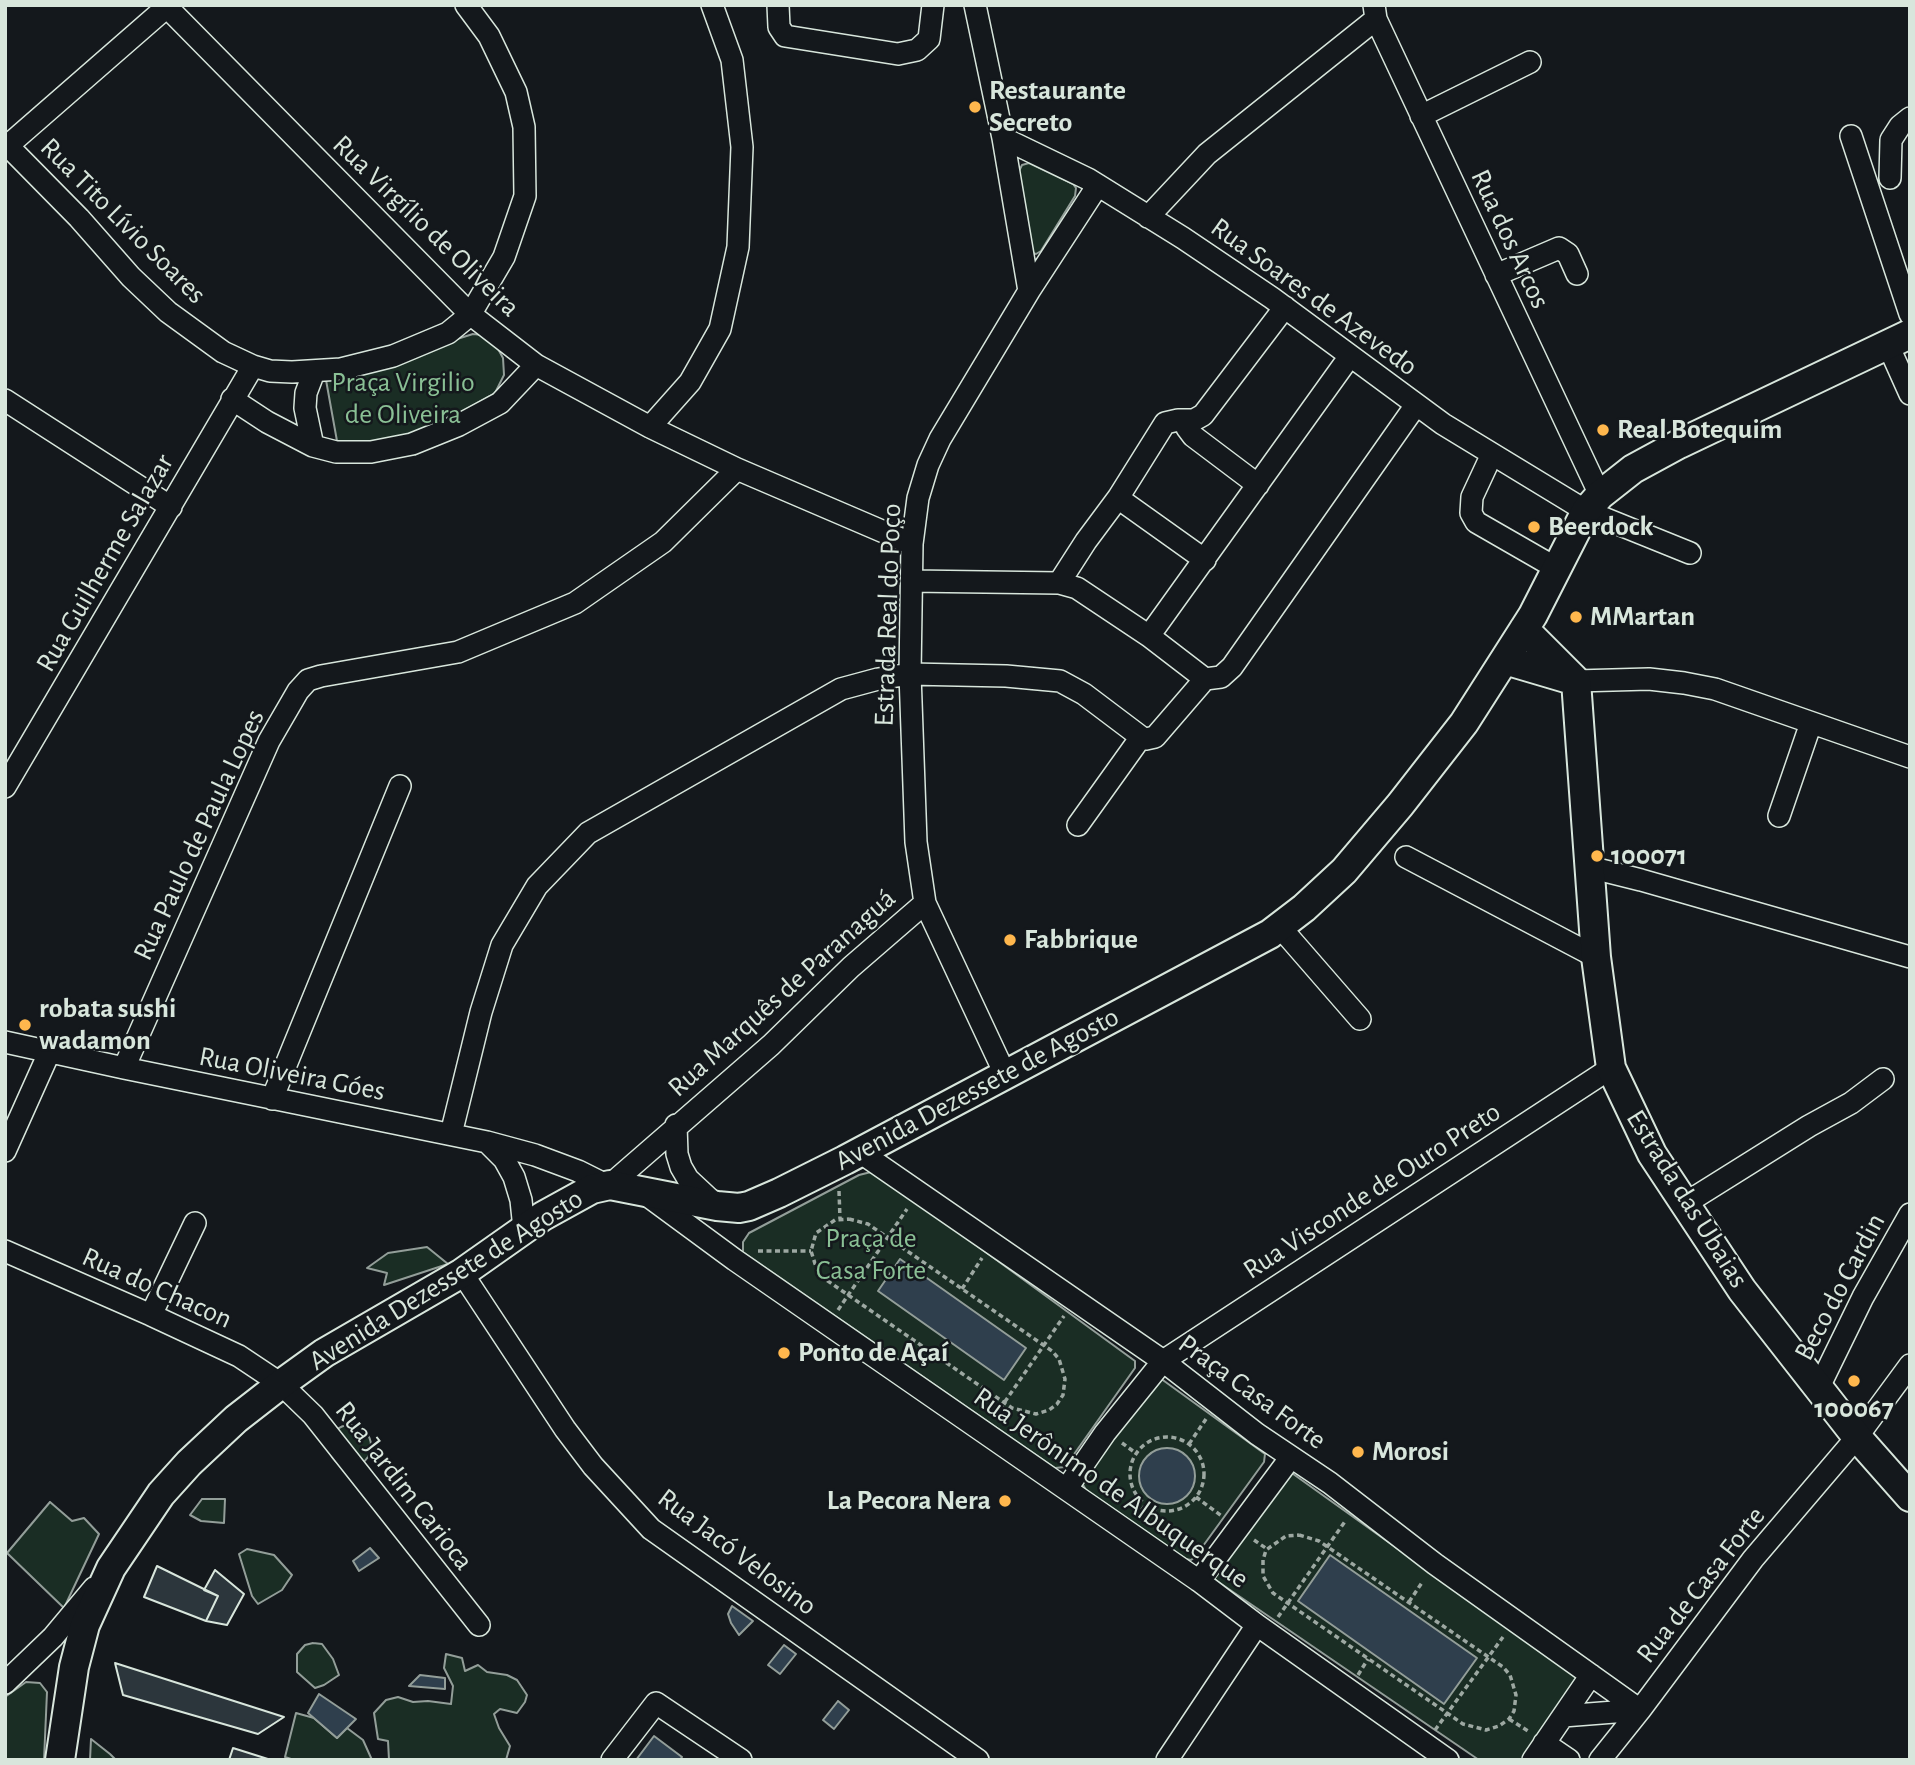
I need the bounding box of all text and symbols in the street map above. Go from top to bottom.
place label: Restaurante Secreto [989,74,1126,140]
marker: Restaurante Secreto [967,99,983,115]
street label: Rua Virgílio de Oliveira [325,128,527,324]
street label: Rua Tito Lívio Soares [33,131,213,311]
street label: Rua dos Arcos [1463,164,1557,314]
street label: Rua Soares de Azevedo [1204,211,1424,383]
park label: Praça Virgilio de Oliveira [331,366,475,432]
place label: Real Botequim [1617,413,1782,447]
marker: Real Botequim [1595,422,1611,438]
street label: Rua Guilherme Salazar [29,448,181,678]
street label: Estrada Real do Poço [867,503,909,727]
place label: Beerdock [1548,510,1653,544]
marker: Beerdock [1526,519,1542,535]
place label: MMartan [1590,600,1695,634]
marker: MMartan [1568,609,1584,625]
street label: Rua Paulo de Paula Lopes [126,704,272,966]
place label: 100071 [1611,839,1687,873]
marker: 100071 [1589,848,1605,864]
street label: Rua Marquês de Paranaguá [661,882,903,1104]
place label: Fabbrique [1024,923,1138,957]
marker: Fabbrique [1002,932,1018,948]
place label: robata sushi wadamon [39,992,176,1058]
street label: Avenida Dezessete de Agosto [829,1000,1125,1178]
marker: robata sushi wadamon [17,1017,33,1033]
street label: Rua Oliveira Góes [196,1039,388,1109]
street label: Rua Visconde de Ouro Preto [1237,1095,1507,1287]
street label: Estrada das Ubaias [1619,1104,1755,1294]
street label: Avenida Dezessete de Agosto [303,1182,589,1378]
street label: Beco do Cardin [1787,1208,1893,1366]
park label: Praça de Casa Forte [816,1222,926,1288]
street label: Rua do Chacon [77,1240,237,1336]
street label: Praça Casa Forte [1172,1327,1332,1457]
place label: Ponto de Açaí [798,1336,948,1370]
marker: Ponto de Açaí [776,1345,792,1361]
marker: 100067 [1846,1373,1862,1389]
street label: Rua Jerônimo de Albuquerque [967,1380,1255,1596]
place label: 100067 [1814,1392,1894,1426]
street label: Rua Jardim Carioca [328,1395,480,1577]
place label: Morosi [1372,1435,1449,1469]
marker: Morosi [1350,1444,1366,1460]
street label: Rua Jacó Velosino [651,1481,823,1623]
place label: La Pecora Nera [827,1484,991,1518]
marker: La Pecora Nera [997,1493,1013,1509]
street label: Rua de Casa Forte [1629,1500,1773,1670]

